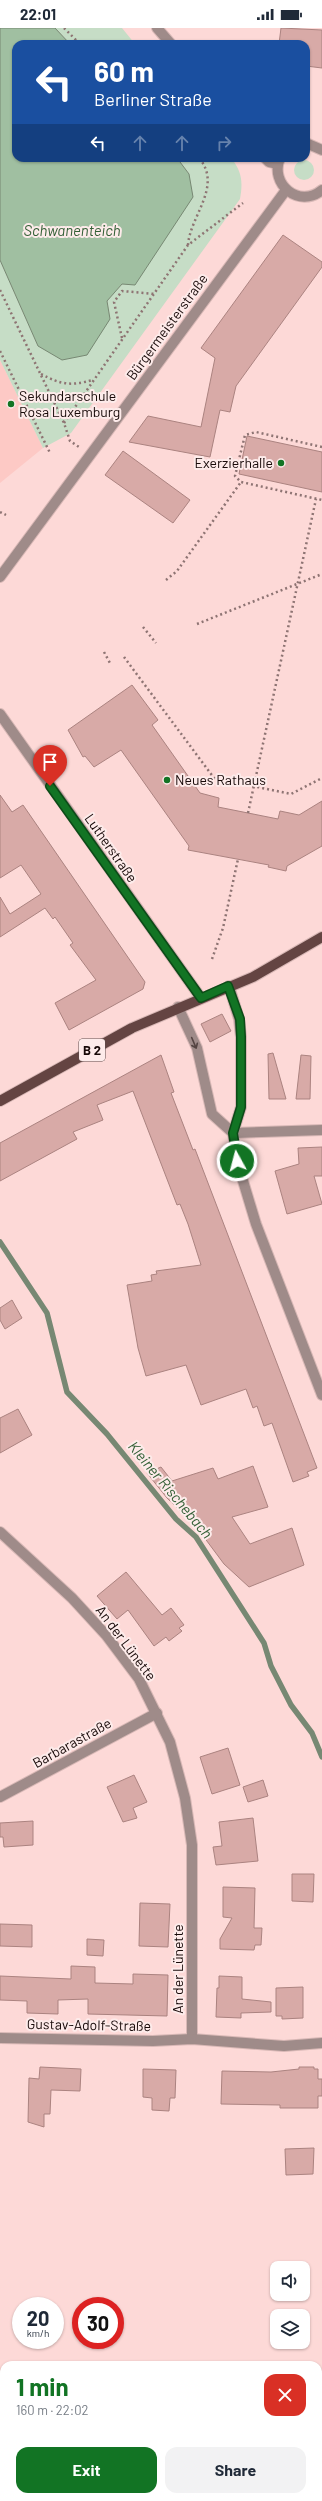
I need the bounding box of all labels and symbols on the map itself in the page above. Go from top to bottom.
water label: Schwanenteich [23,221,121,239]
street label: Bürgermeisterstraße [122,270,211,383]
place label: Sekundarschule Rosa Luxemburg [19,387,120,420]
marker: Sekundarschule Rosa Luxemburg [6,399,16,409]
place label: Exerzierhalle [195,454,273,471]
marker: Exerzierhalle [276,458,286,468]
pin [33,745,67,786]
place label: Neues Rathaus [175,771,266,788]
marker: Neues Rathaus [162,775,172,785]
street label: Lutherstraße [82,810,141,885]
one-way arrow [191,1036,198,1048]
road number: B 2 [79,1039,105,1061]
position arrow [216,1140,258,1182]
water label: Kleiner Rischebach [125,1437,217,1542]
street label: An der Lünette [93,1602,160,1684]
street label: Barbarastraße [29,1714,114,1771]
street label: An der Lünette [169,1924,186,2014]
street label: Gustav-Adolf-Straße [27,2015,151,2034]
speed limit sign: 30 [72,2297,124,2349]

